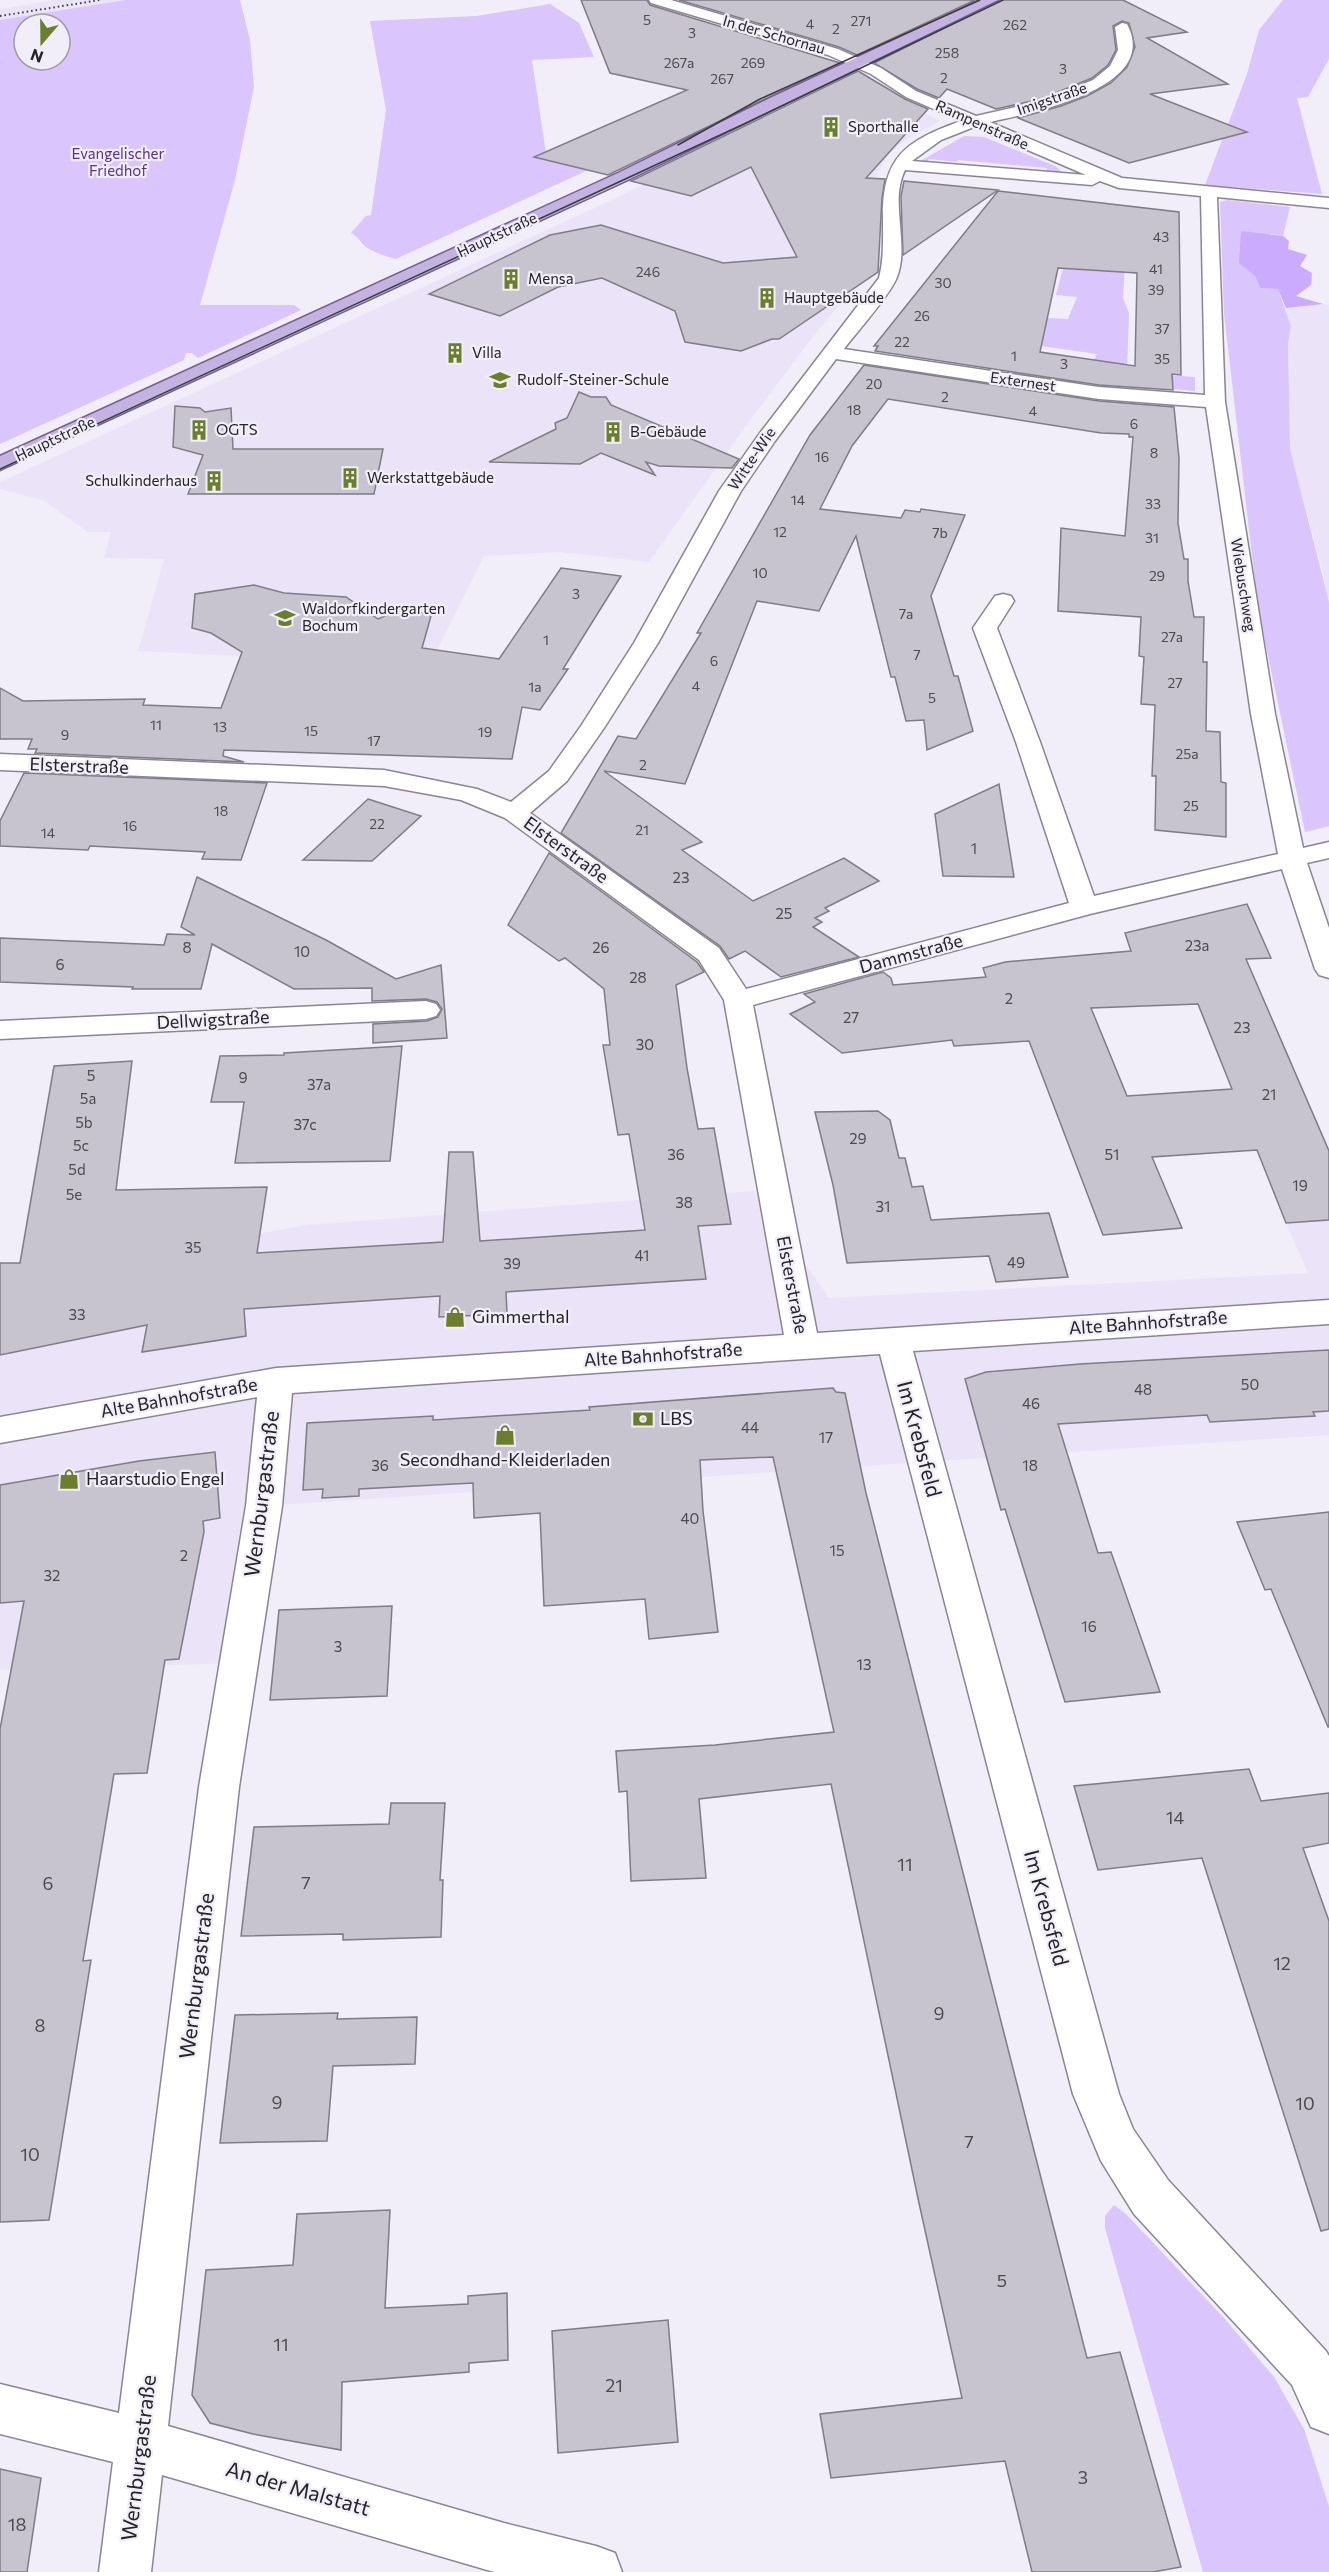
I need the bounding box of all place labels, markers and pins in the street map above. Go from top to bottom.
building icon: Sporthalle [819,115,843,139]
place label: Sporthalle [848,117,919,135]
building icon: Mensa [499,267,523,291]
place label: Mensa [528,269,574,287]
building icon: Hauptgebäude [755,286,779,310]
place label: Hauptgebäude [784,288,884,306]
building icon: Villa [443,341,467,365]
place label: Villa [472,343,502,361]
school or university icon: Rudolf-Steiner-Schule [488,368,512,392]
place label: Rudolf-Steiner-Schule [517,370,669,388]
building icon: OGTS [187,418,211,442]
place label: OGTS [216,420,258,438]
building icon: B-Gebäude [601,420,625,444]
place label: B-Gebäude [630,422,707,440]
building icon: Werkstattgebäude [338,466,362,490]
place label: Werkstattgebäude [367,468,494,486]
building icon: Schulkinderhaus [202,469,226,493]
place label: Schulkinderhaus [85,471,197,489]
place label: Waldorfkindergarten Bochum [302,599,445,634]
school or university icon: Waldorfkindergarten Bochum [273,606,297,630]
shop icon: Gimmerthal [443,1305,467,1329]
place label: Gimmerthal [472,1305,570,1327]
bank icon: LBS [631,1407,655,1431]
place label: LBS [660,1407,692,1429]
shop icon: Secondhand-Kleiderladen [493,1423,517,1447]
place label: Secondhand-Kleiderladen [400,1448,610,1470]
shop icon: Haarstudio Engel [57,1467,81,1491]
place label: Haarstudio Engel [86,1467,225,1489]

